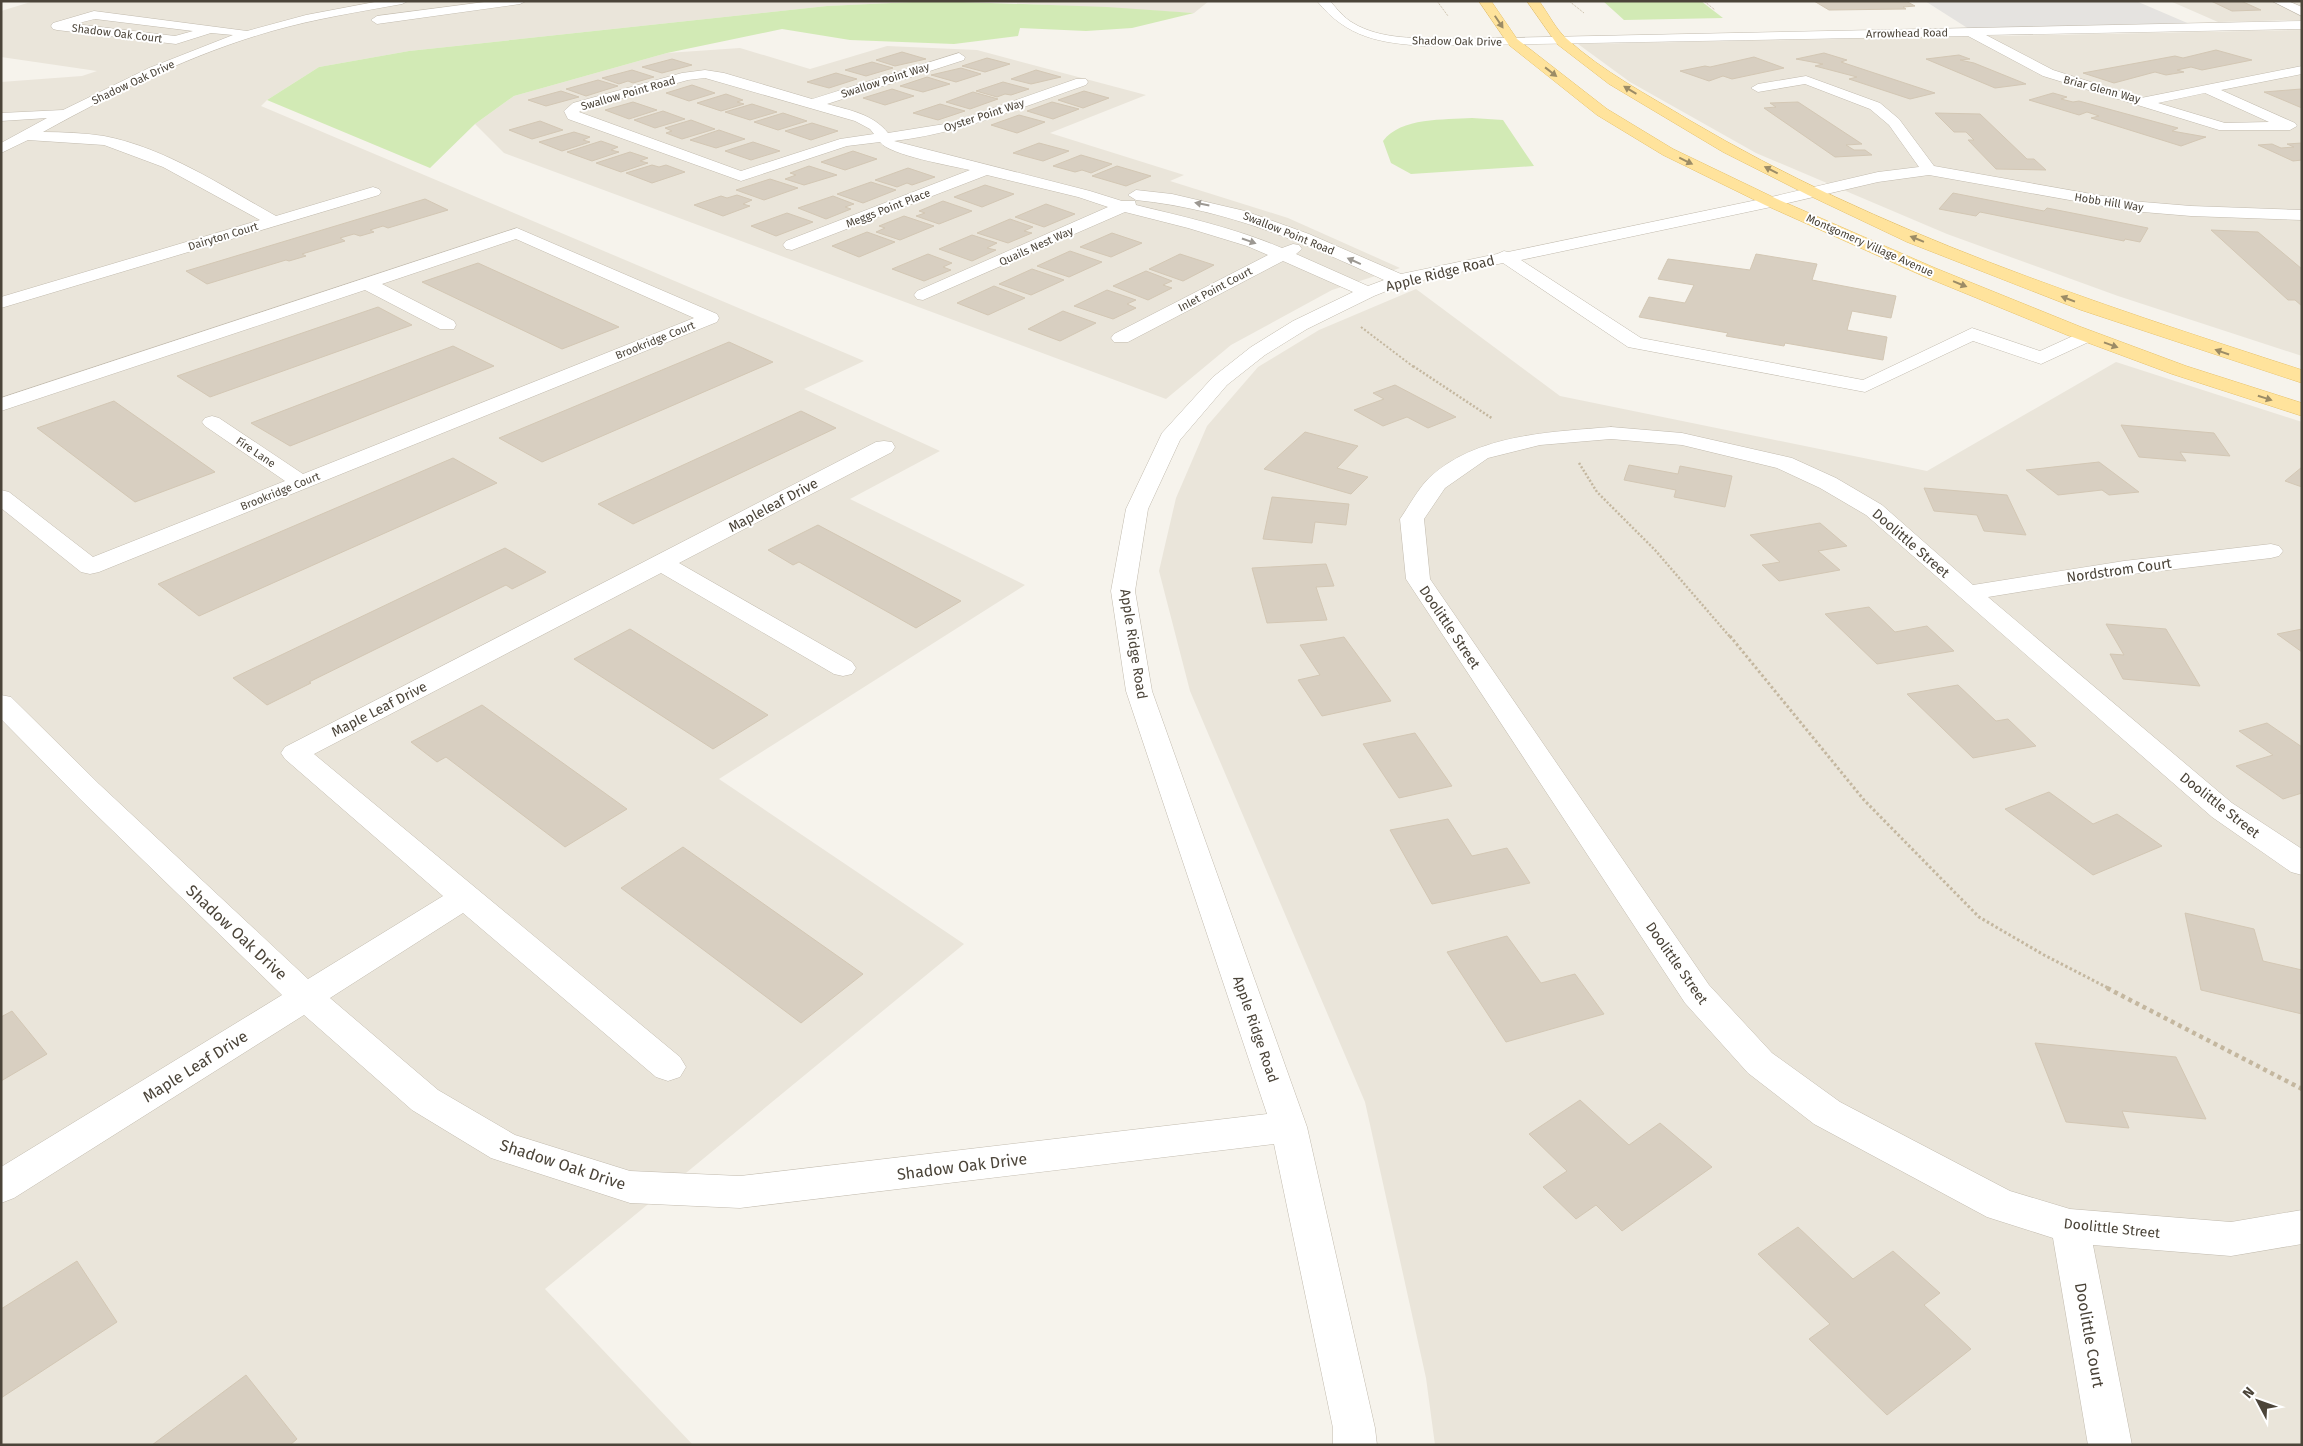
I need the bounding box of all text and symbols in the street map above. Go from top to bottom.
one-way arrow [1494,15,1504,28]
street label: Shadow Oak Court [71,21,163,46]
street label: Arrowhead Road [1866,26,1948,41]
street label: Shadow Oak Drive [1412,34,1502,49]
street label: Shadow Oak Drive [90,58,177,107]
street label: Swallow Point Way [839,60,932,101]
one-way arrow [1544,66,1557,77]
street label: Briar Glenn Way [2062,73,2142,106]
street label: Swallow Point Road [579,74,677,113]
one-way arrow [1623,86,1636,95]
street label: Oyster Point Way [942,96,1027,135]
one-way arrow [1679,157,1694,165]
one-way arrow [1764,166,1778,174]
street label: Meggs Point Place [844,186,932,231]
street label: Hobb Hill Way [2073,191,2145,214]
one-way arrow [1194,200,1210,208]
street label: Swallow Point Road [1241,209,1336,258]
street label: Montgomery Village Avenue [1804,212,1935,279]
street label: Dairyton Court [187,220,260,253]
street label: Quails Nest Way [997,224,1076,269]
one-way arrow [1909,235,1924,243]
one-way arrow [1242,237,1257,245]
street label: Apple Ridge Road [1384,252,1496,295]
one-way arrow [1347,256,1361,264]
street label: Inlet Point Court [1176,265,1254,314]
one-way arrow [1953,281,1967,289]
one-way arrow [2061,294,2076,302]
street label: Brookridge Court [614,319,697,362]
one-way arrow [2104,341,2119,349]
one-way arrow [2214,348,2229,356]
one-way arrow [2257,395,2272,403]
street label: Fire Lane [234,435,278,470]
street label: Brookridge Court [239,470,322,513]
street label: Mapleleaf Drive [726,475,821,536]
street label: Doolittle Street [1869,505,1953,582]
street label: Nordstrom Court [2065,555,2174,586]
street label: Doolittle Street [1415,582,1484,673]
street label: Apple Ridge Road [1116,588,1151,700]
street label: Maple Leaf Drive [329,678,430,741]
street label: Doolittle Street [2176,769,2264,842]
street label: Shadow Oak Drive [182,881,291,984]
street label: Doolittle Street [1642,919,1712,1009]
street label: Apple Ridge Road [1229,974,1282,1085]
street label: Maple Leaf Drive [139,1027,251,1106]
street label: Shadow Oak Drive [498,1135,628,1194]
street label: Shadow Oak Drive [896,1149,1028,1184]
street label: Doolittle Street [2063,1215,2162,1242]
street label: Doolittle Court [2071,1281,2108,1389]
north arrow [2233,1376,2283,1426]
text: N [2239,1384,2258,1402]

